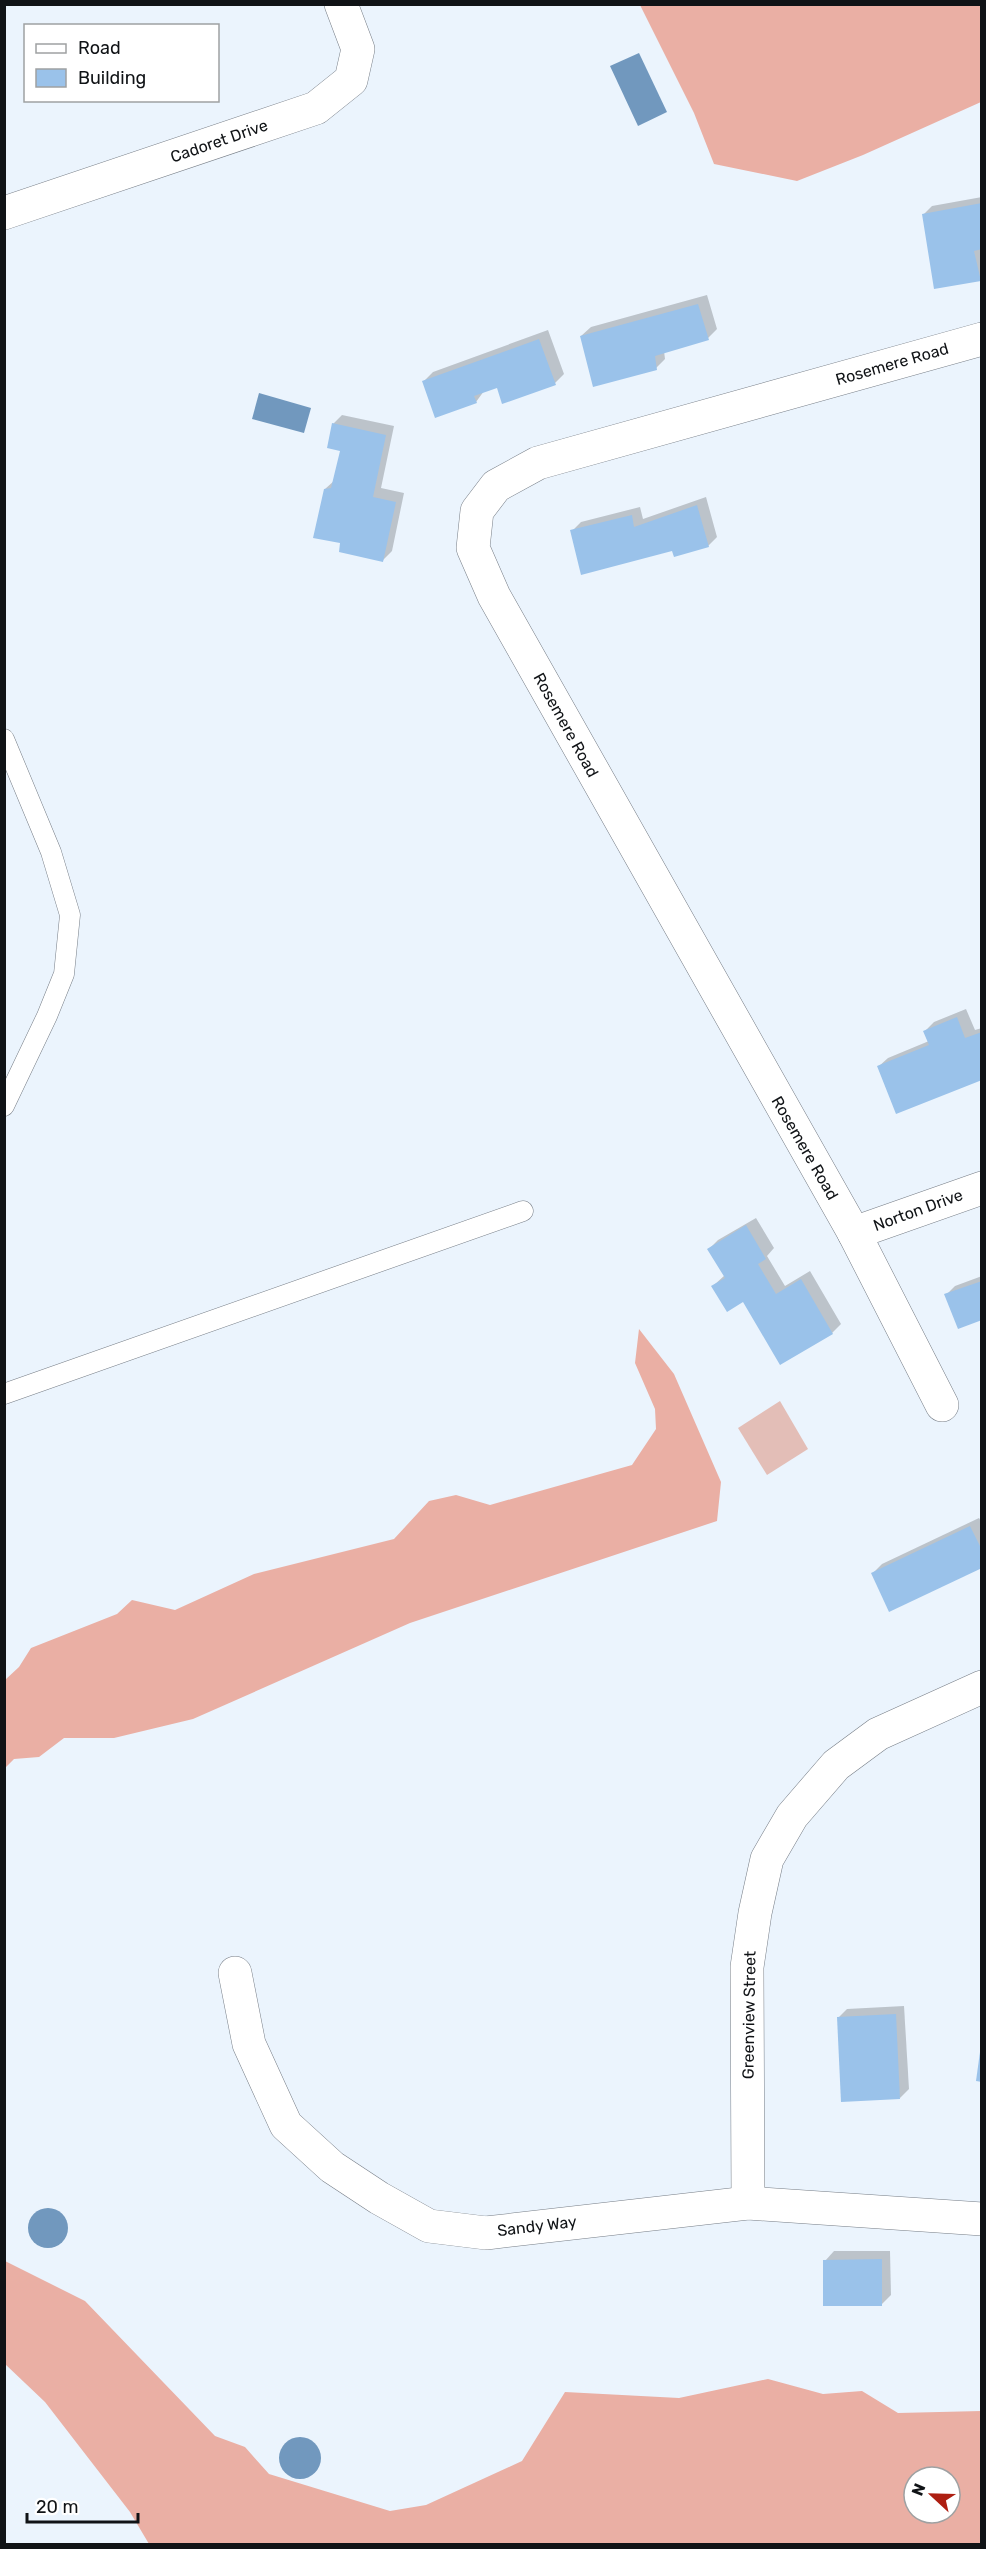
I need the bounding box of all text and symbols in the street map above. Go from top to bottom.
legend [24,24,219,102]
text: Road [78,37,121,59]
text: Building [78,67,146,89]
street label: Cadoret Drive [168,115,270,167]
street label: Rosemere Road [833,339,951,389]
street label: Rosemere Road [529,669,603,781]
street label: Rosemere Road [768,1093,842,1203]
street label: Norton Drive [871,1185,965,1235]
street label: Greenview Street [738,1951,760,2079]
street label: Sandy Way [496,2212,578,2240]
north arrow [902,2465,962,2525]
text: N [908,2481,930,2498]
scale bar [27,2486,138,2524]
text: 20 m [36,2496,78,2518]

